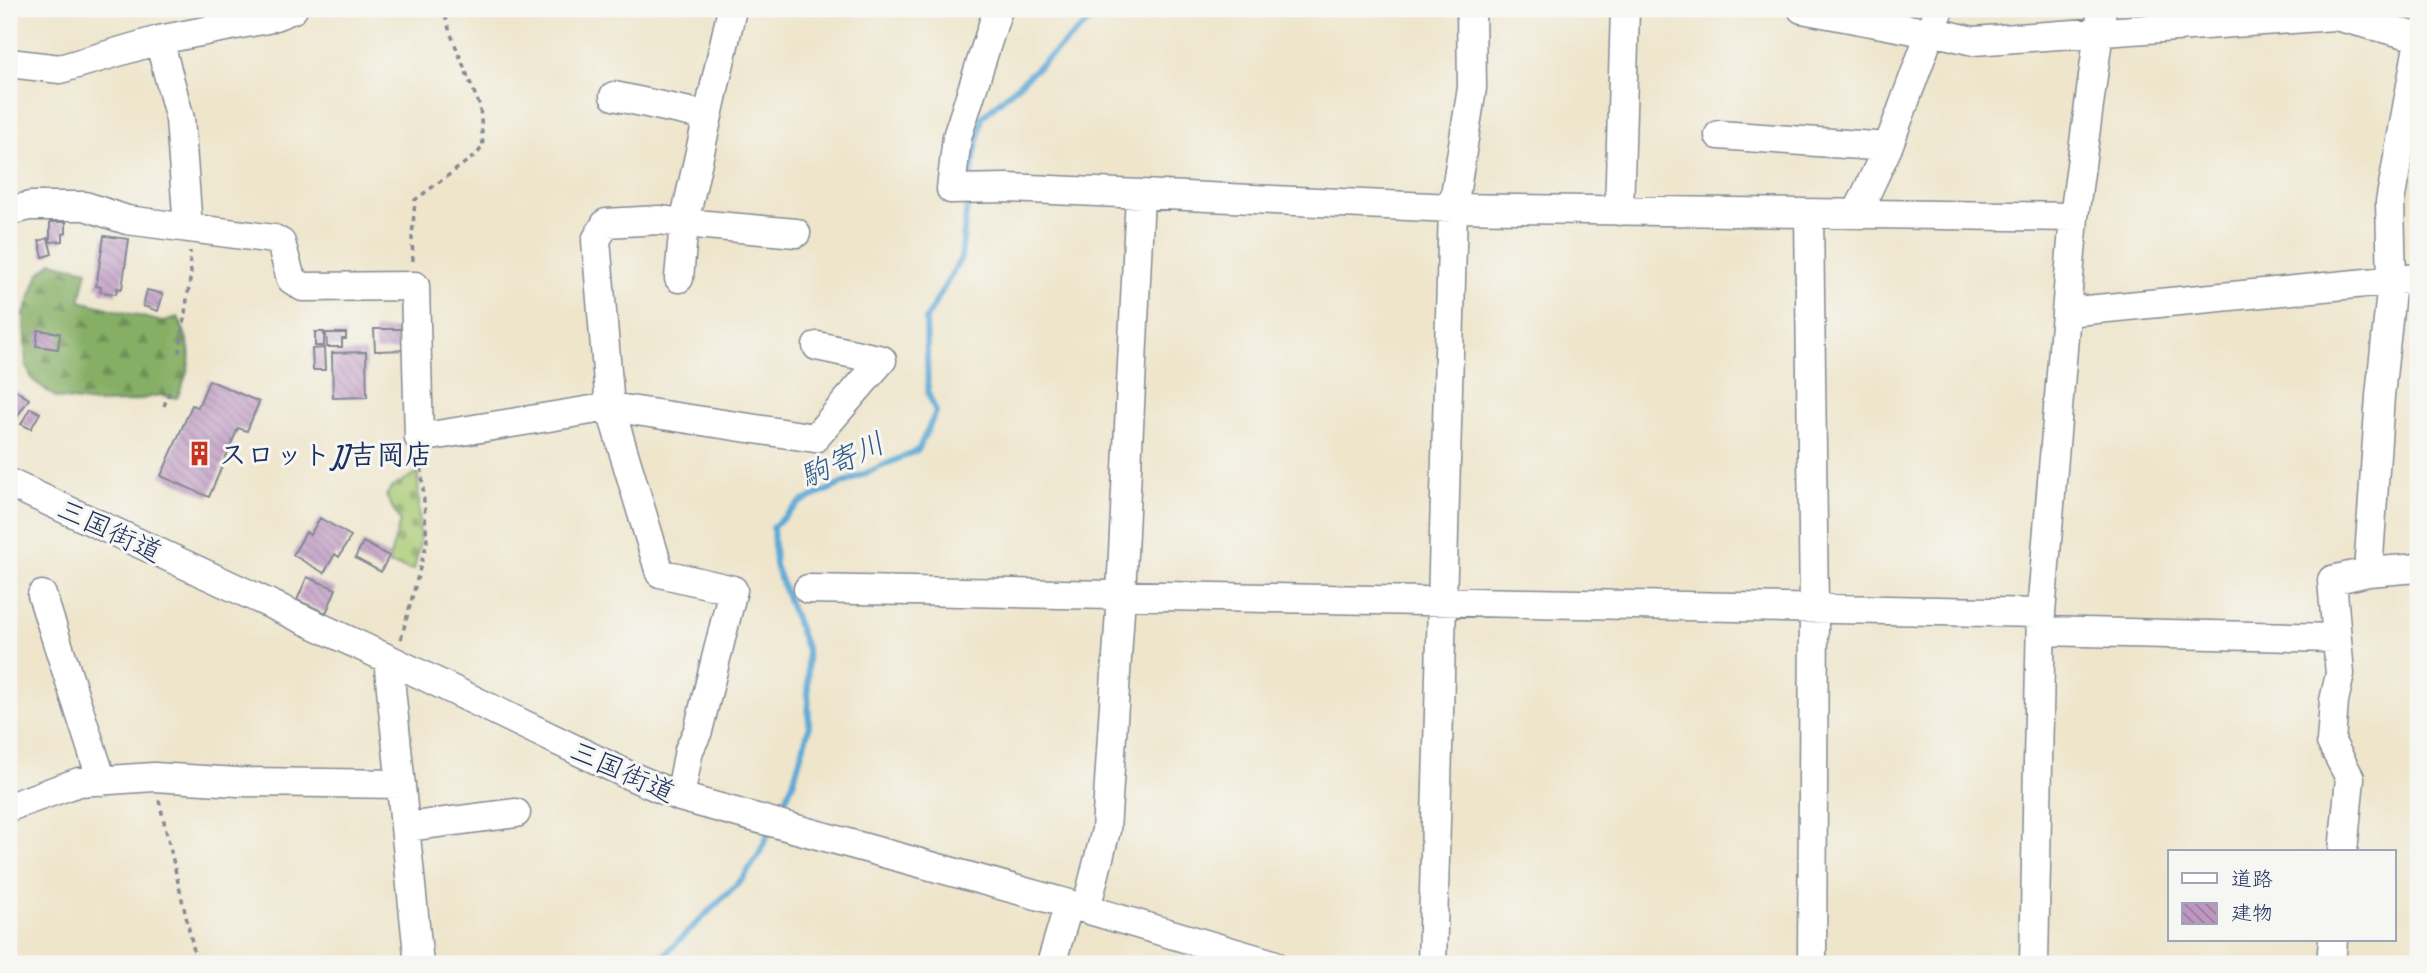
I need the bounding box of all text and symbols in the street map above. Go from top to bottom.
water label: 駒寄川 [793,424,891,496]
place label: スロットJJ吉岡店 [219,437,433,472]
building icon: スロットJJ吉岡店 [185,440,213,468]
street label: 三国街道 [52,491,168,570]
street label: 三国街道 [565,733,681,810]
legend [2168,850,2396,942]
text: 道路 [2231,866,2273,892]
text: 建物 [2231,900,2273,926]

